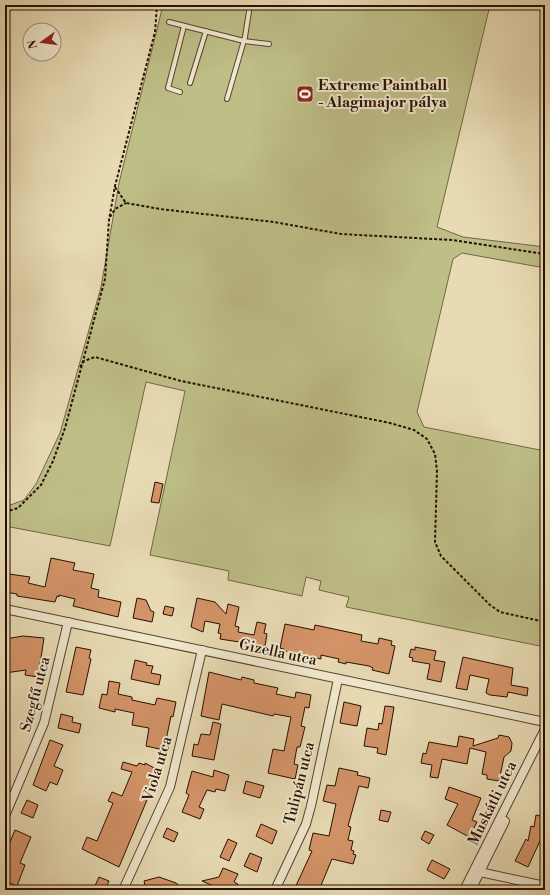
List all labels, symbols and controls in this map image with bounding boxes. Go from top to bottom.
north arrow [22,22,62,62]
text: N [25,38,41,50]
place label: Extreme Paintball - Alagimajor pálya [318,76,448,112]
sports icon: Extreme Paintball - Alagimajor pálya [295,84,315,104]
street label: Gizella utca [237,635,319,670]
street label: Szegfű utca [16,654,55,734]
street label: Viola utca [138,734,177,805]
street label: Tulipán utca [280,739,319,826]
street label: Muskátli utca [464,758,521,848]

